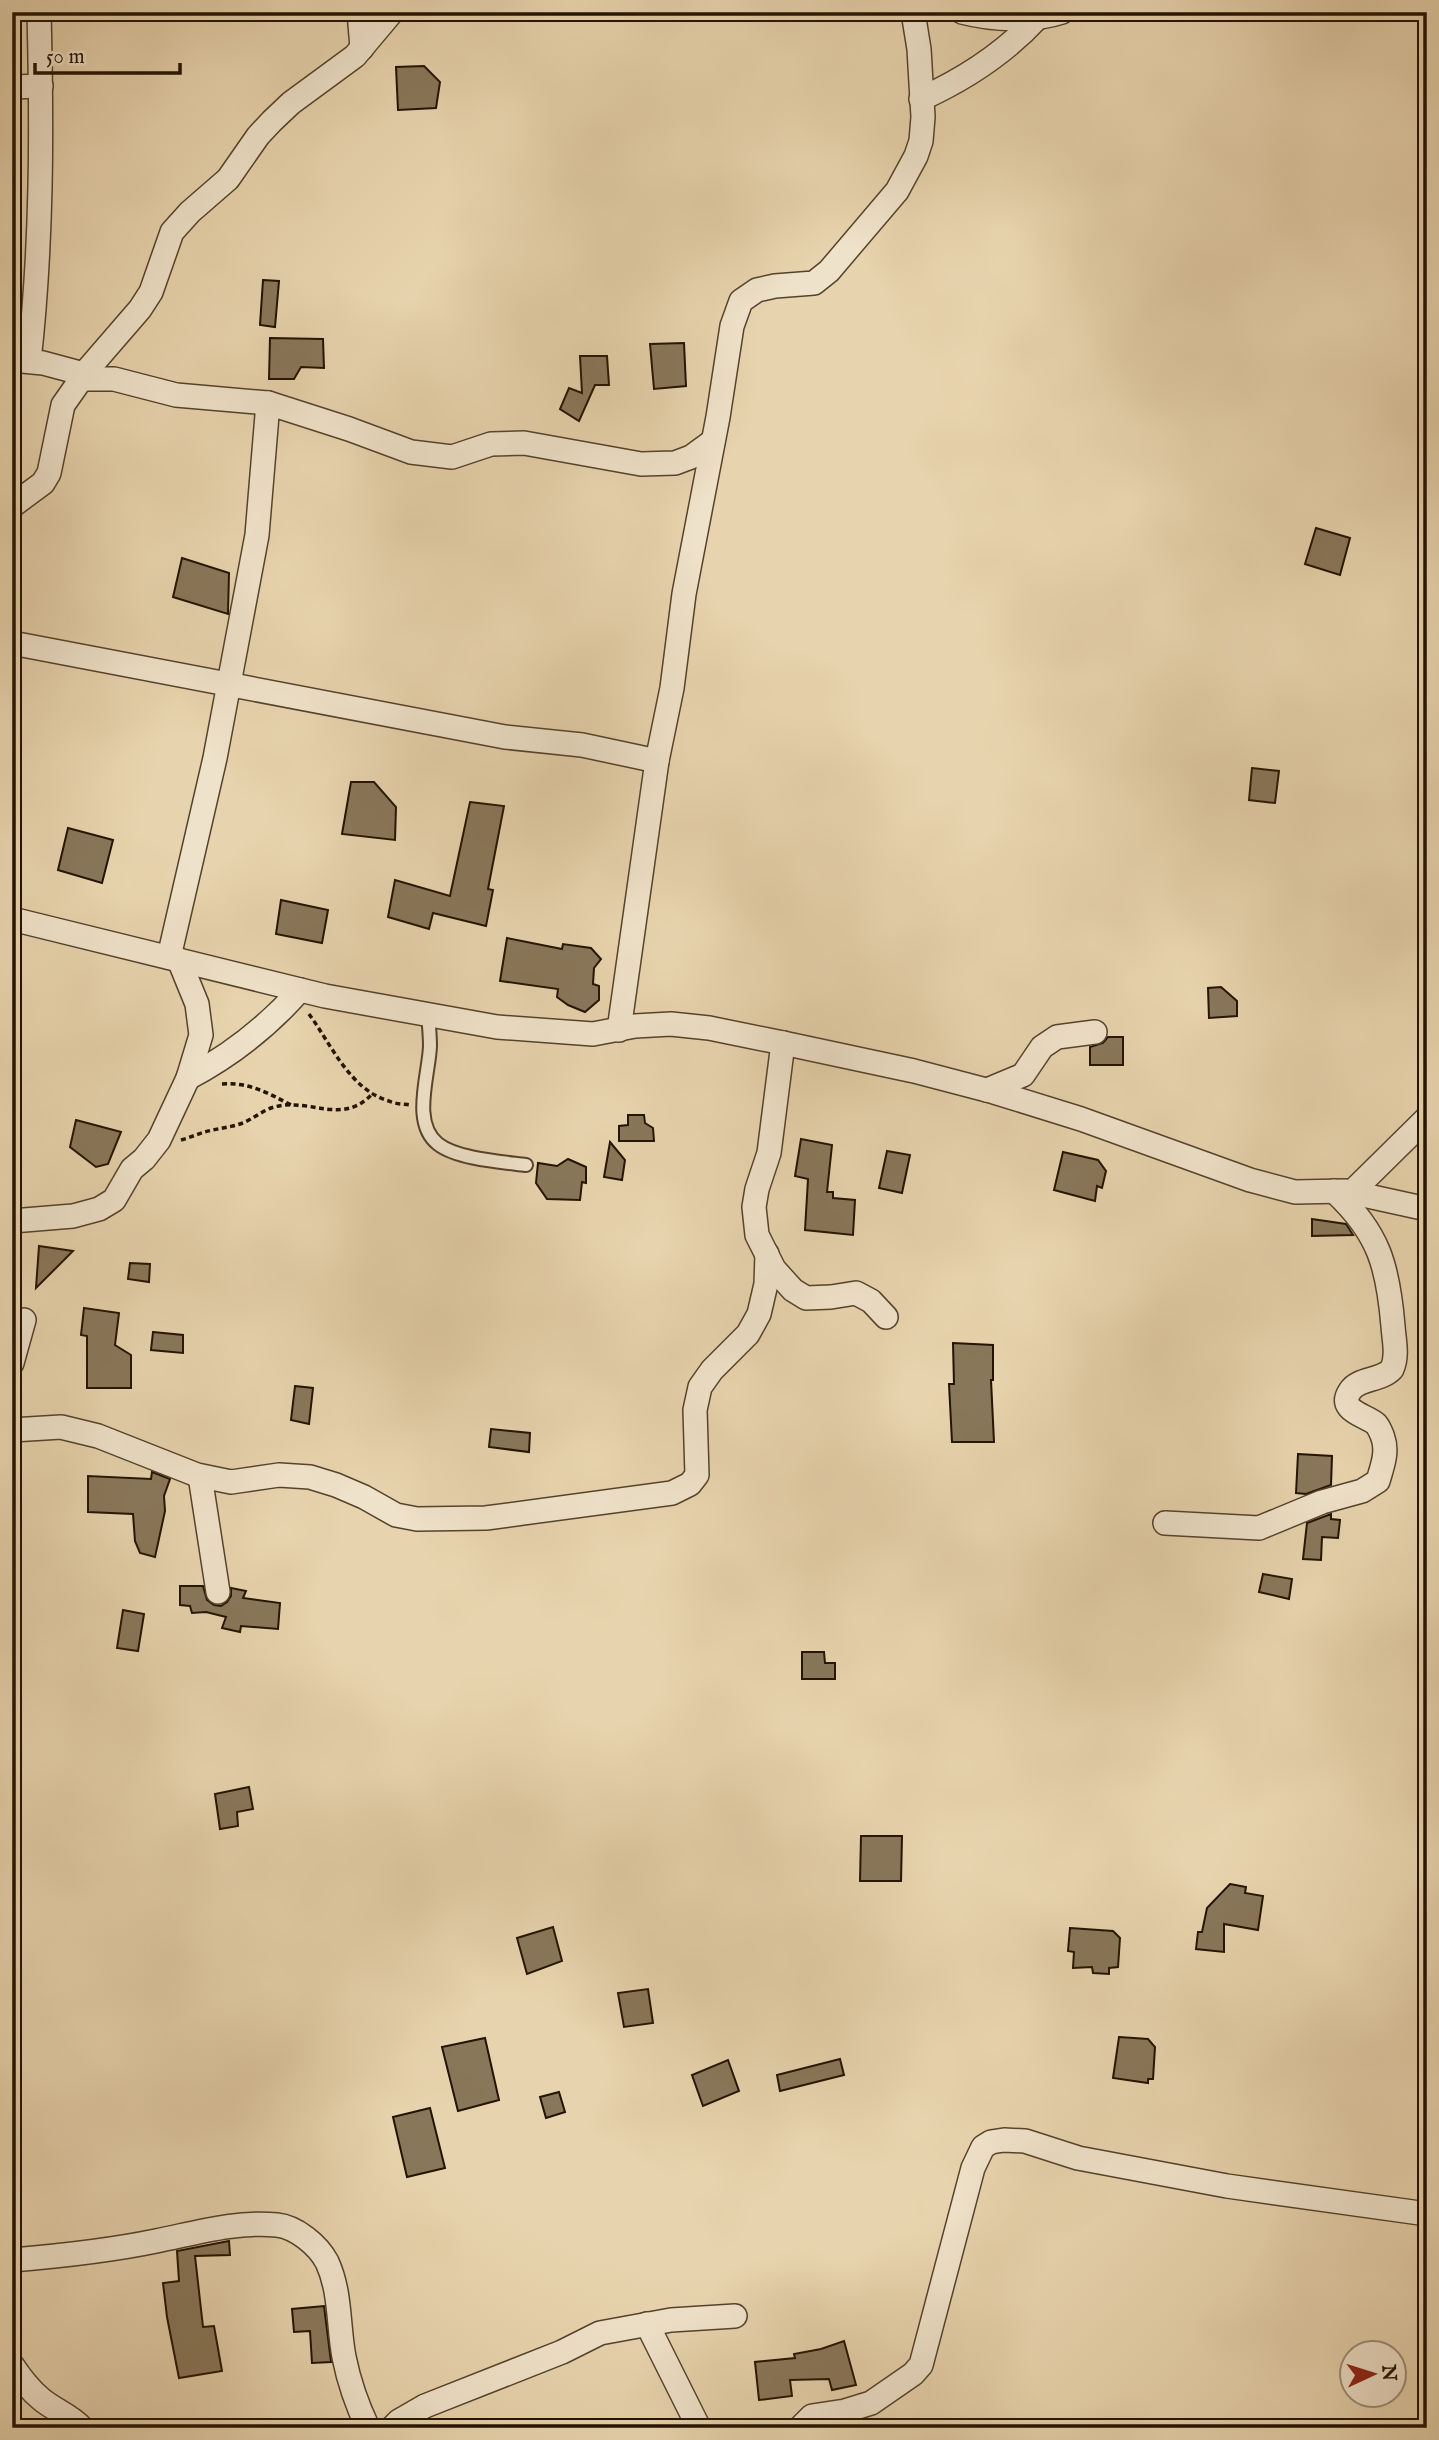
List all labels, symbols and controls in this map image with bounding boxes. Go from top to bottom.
scale bar [35,32,180,76]
text: 50 m [46,44,85,71]
north arrow [1338,2338,1408,2408]
text: N [1375,2363,1401,2383]

